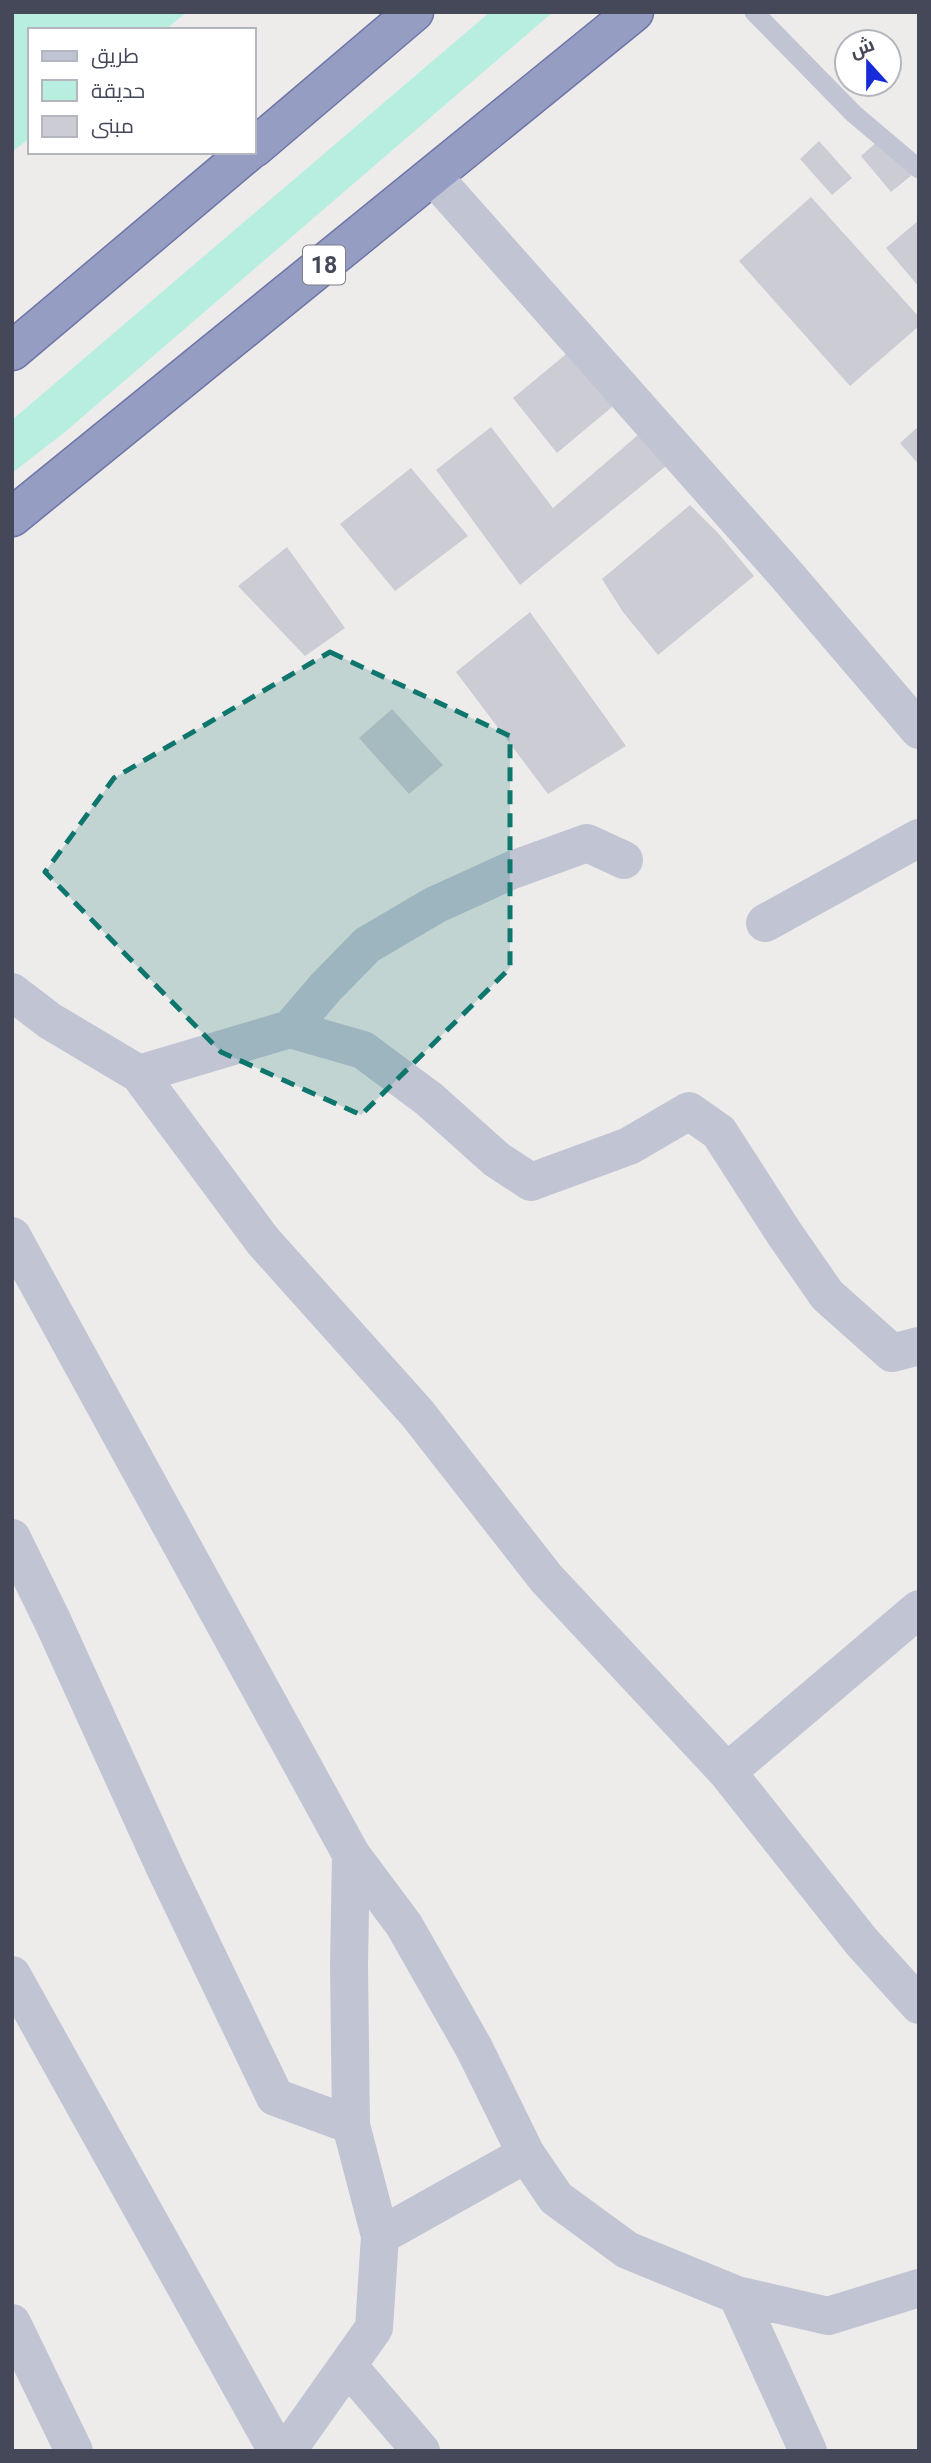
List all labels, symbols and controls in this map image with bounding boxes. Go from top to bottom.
legend [28,28,256,154]
north arrow [833,28,903,98]
text: ش [847,32,878,63]
text: طريق [91,44,139,69]
text: حديقة [91,79,145,103]
text: مبنى [91,114,134,139]
road number: 18 [303,246,345,284]

